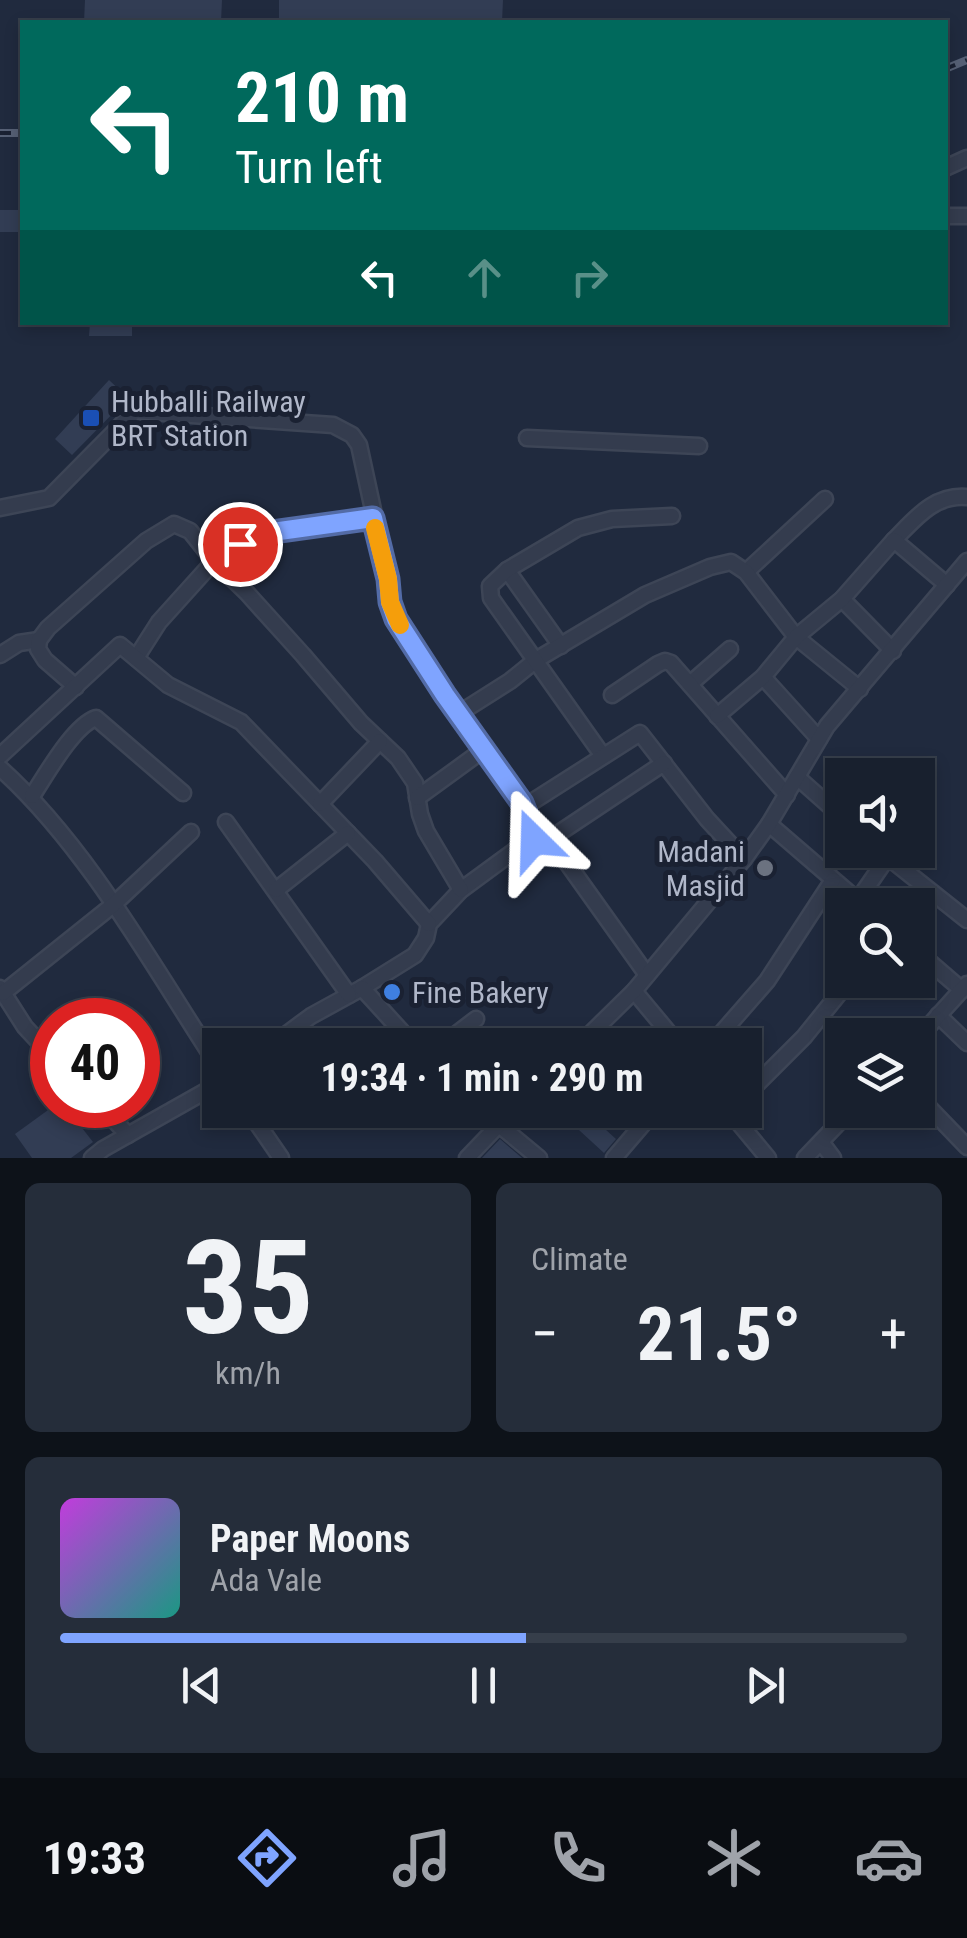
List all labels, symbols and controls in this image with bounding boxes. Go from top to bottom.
text: 210 m [235,57,409,139]
icon: left [70,60,200,190]
text: Turn left [235,141,383,194]
icon: left [352,250,407,305]
icon: ahead [457,250,512,305]
icon: right [562,250,617,305]
place label: Hubballi Railway BRT Station [111,384,306,453]
marker: Hubballi Railway BRT Station [80,407,102,429]
pin [198,502,283,587]
icon: arrive [213,517,268,572]
map controls [825,758,935,1128]
button: sound [825,758,935,868]
position arrow [482,788,586,892]
place label: Madani Masjid [657,834,745,903]
marker: Madani Masjid [754,857,776,879]
button: search [825,888,935,998]
place label: Fine Bakery [412,975,549,1010]
marker: Fine Bakery [381,981,403,1003]
speed limit sign: 40 [30,998,160,1128]
button: layers [825,1018,935,1128]
text: 19:34 · 1 min · 290 m [321,1056,643,1100]
text: 35 [182,1212,314,1365]
text: Climate [531,1240,628,1278]
text: 21.5° [637,1290,801,1378]
text: − [531,1302,559,1366]
text: + [880,1302,907,1366]
text: km/h [215,1354,281,1392]
text: Paper Moons [210,1517,410,1561]
text: Ada Vale [210,1561,322,1599]
icon: previous [174,1658,229,1713]
icon: pause [456,1658,511,1713]
icon: next [738,1658,793,1713]
icon: directions [232,1823,302,1893]
icon: music [387,1823,457,1893]
icon: phone [543,1823,613,1893]
icon: climate [699,1823,769,1893]
icon: car [854,1823,924,1893]
text: 19:33 [43,1832,146,1885]

